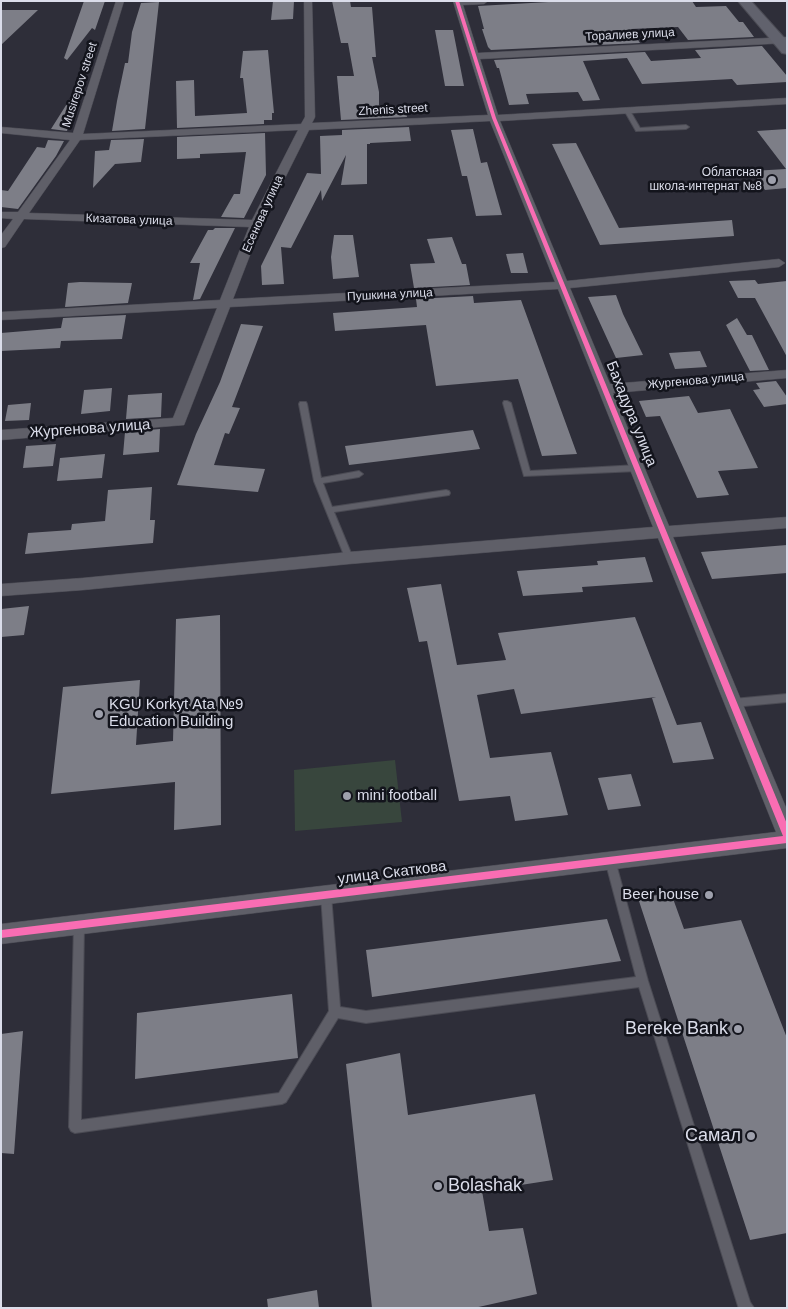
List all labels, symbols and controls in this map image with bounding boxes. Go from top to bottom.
street label: Торалиев улица [585,25,675,45]
street label: Musirepov street [59,41,101,129]
street label: Zhenis street [358,101,428,119]
place label: Облатсная школа-интернат №8 [649,166,762,194]
street label: Есенова улица [240,173,286,255]
marker: Облатсная школа-интернат №8 [766,174,778,186]
street label: Кизатова улица [85,211,173,229]
street label: Пушкина улица [347,286,433,304]
street label: Бахадура улица [602,359,660,469]
street label: Жургенова улица [647,370,745,392]
street label: Жургенова улица [29,416,151,442]
place label: KGU Korkyt Ata №9 Education Building [109,696,243,731]
marker: KGU Korkyt Ata №9 Education Building [93,708,105,720]
place label: mini football [357,787,437,805]
marker: mini football [341,790,353,802]
street label: улица Скаткова [337,857,447,889]
place label: Beer house [622,886,699,904]
marker: Beer house [703,889,715,901]
place label: Bereke Bank [625,1018,728,1040]
marker: Bereke Bank [732,1023,744,1035]
place label: Самал [685,1125,741,1147]
marker: Самал [745,1130,757,1142]
place label: Bolashak [448,1175,522,1197]
marker: Bolashak [432,1180,444,1192]

